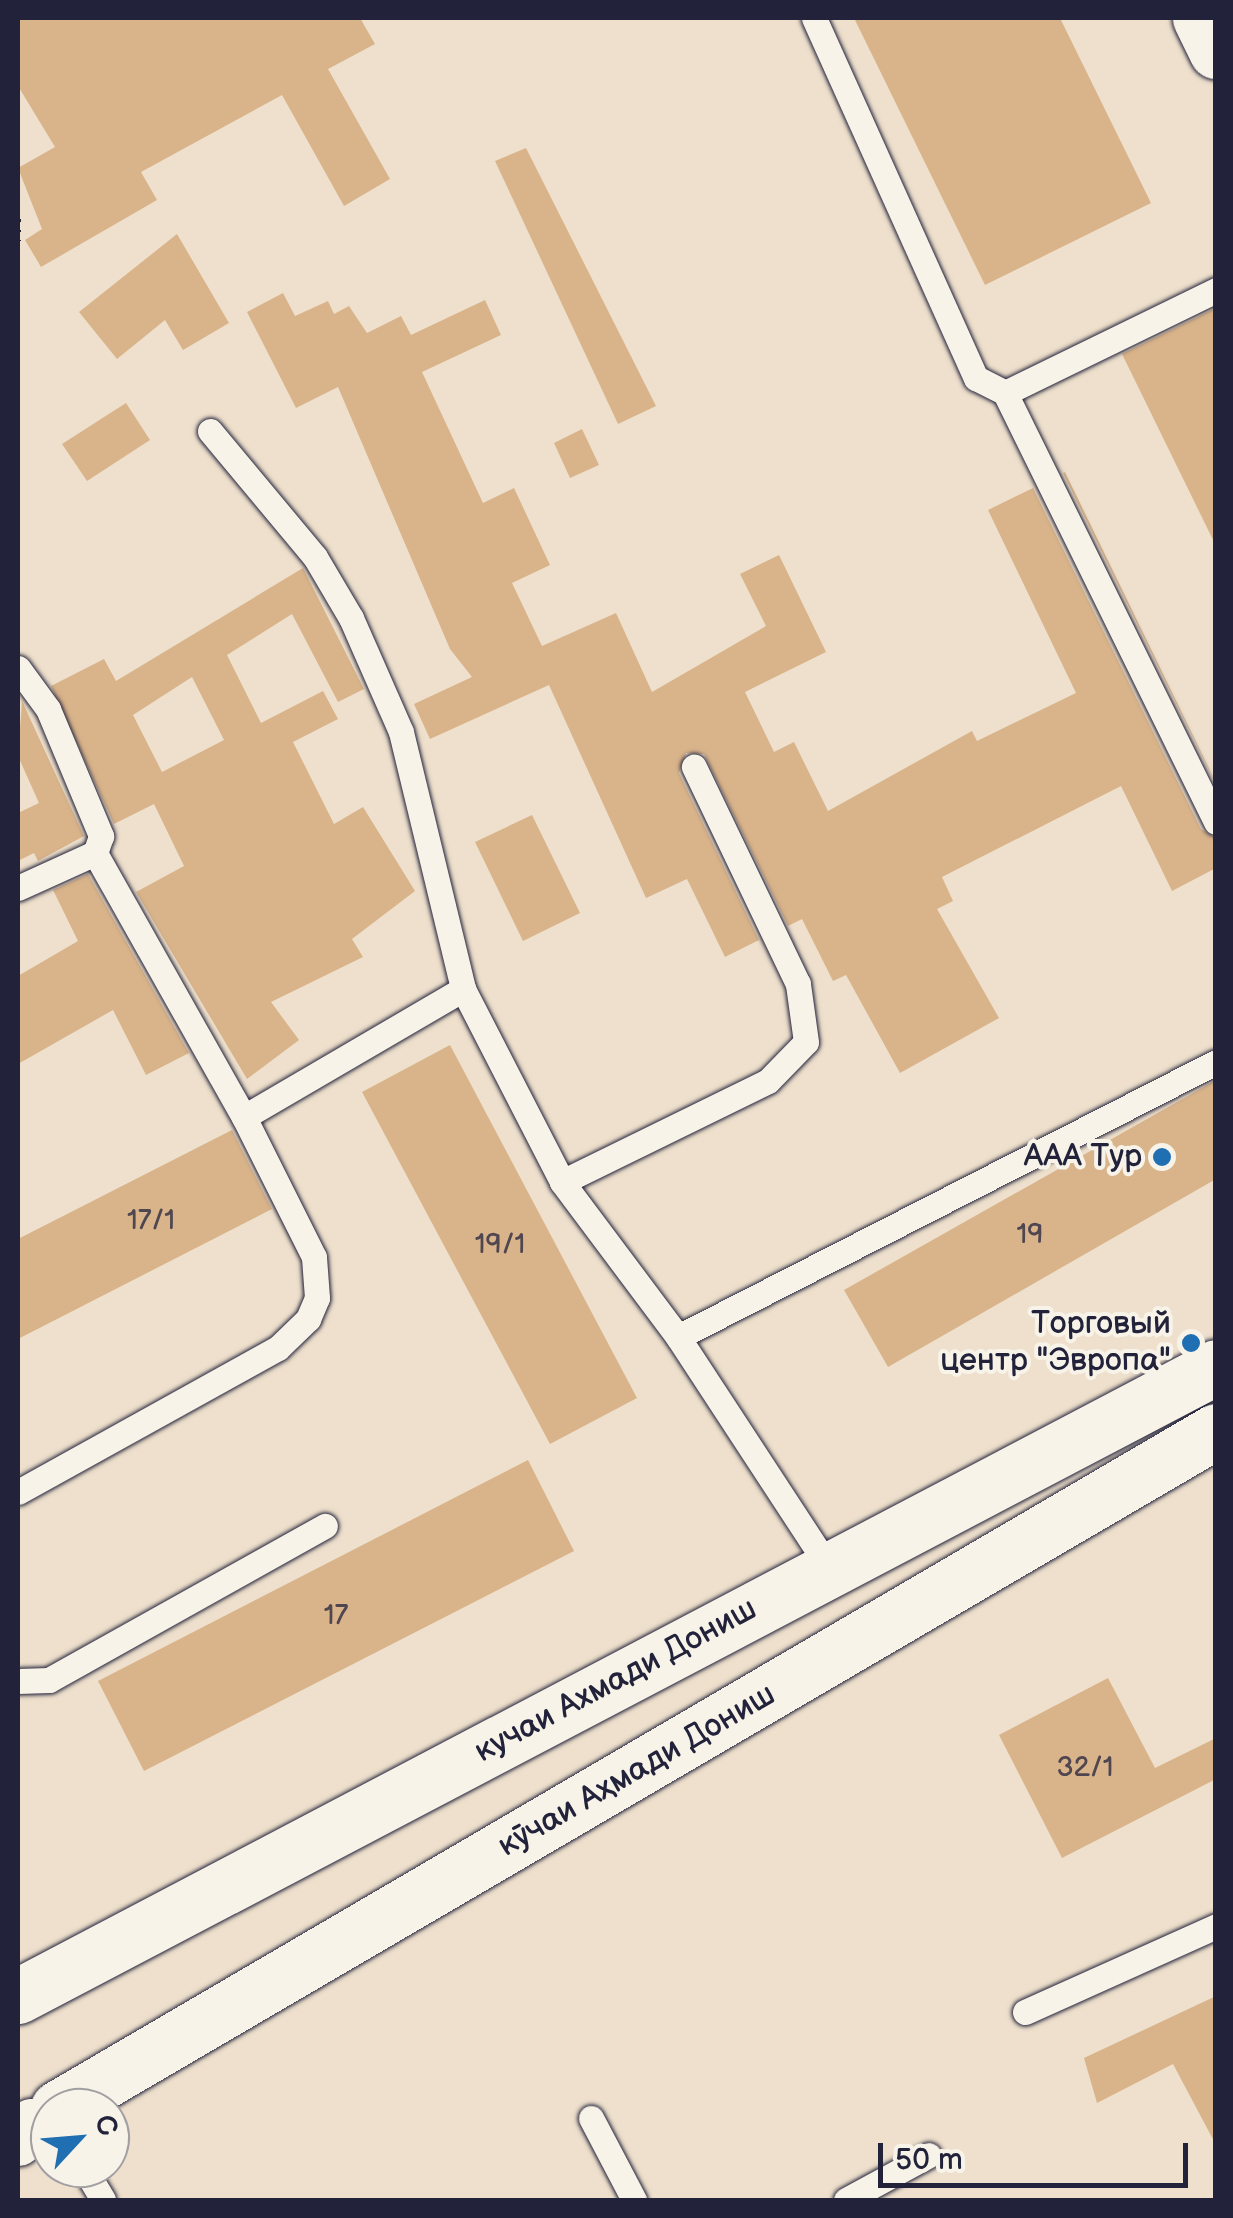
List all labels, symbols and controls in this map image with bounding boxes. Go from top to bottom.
place label: ААА Тур [1024,1138,1142,1176]
marker: ААА Тур [1151,1146,1173,1168]
house number: 17/1 [127,1204,175,1238]
house number: 19 [1016,1218,1044,1252]
house number: 19/1 [475,1228,525,1262]
place label: Торговый центр "Эвропа" [940,1306,1171,1381]
marker: Торговый центр "Эвропа" [1180,1332,1202,1354]
street label: кучаи Ахмади Дониш [469,1590,763,1772]
house number: 17 [324,1599,348,1633]
street label: кӯчаи Аҳмади Дониш [492,1676,782,1866]
house number: 32/1 [1056,1751,1114,1785]
north arrow [30,2088,130,2188]
text: С [87,2110,125,2141]
scale bar [883,2123,1193,2185]
text: 50 m [895,2142,963,2178]

